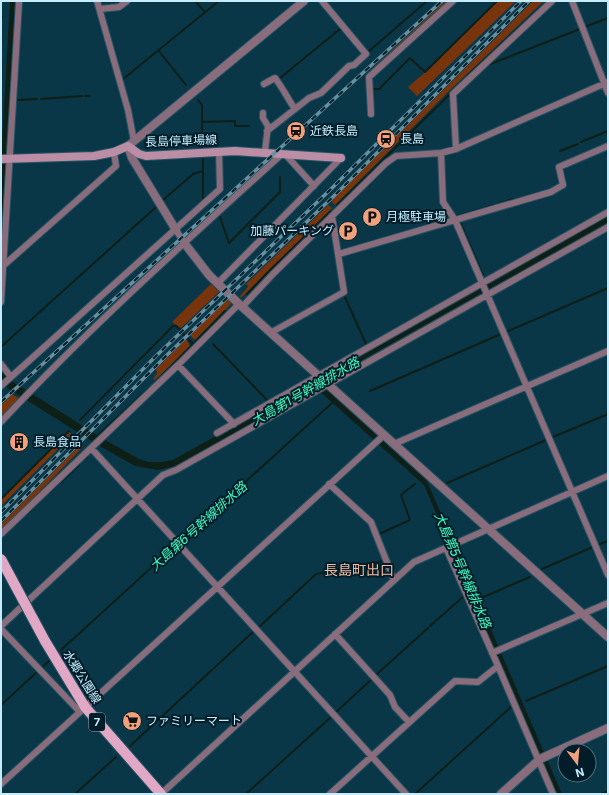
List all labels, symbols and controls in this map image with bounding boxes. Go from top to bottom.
station icon: 近鉄長島 [285,120,307,142]
place label: 近鉄長島 [310,123,358,138]
station icon: 長島 [375,128,397,150]
place label: 長島 [400,131,424,146]
street label: 長島停車場線 [145,132,217,149]
parking icon: 月極駐車場 [361,206,383,228]
place label: 月極駐車場 [386,209,446,224]
parking icon: 加藤パーキング [337,220,359,242]
place label: 加藤パーキング [250,223,334,238]
water label: 大島第1号幹線排水路 [248,353,363,429]
building icon: 長島食品 [8,431,30,453]
place label: 長島食品 [33,434,81,449]
water label: 大島第6号幹線排水路 [146,478,251,574]
water label: 大島第5号幹線排水路 [431,509,495,632]
district label: 長島町出口 [324,561,394,578]
street label: 水郷公園線 [60,647,105,706]
supermarket icon: ファミリーマート [121,710,143,732]
road number: 7 [89,713,105,731]
place label: ファミリーマート [146,713,242,728]
north arrow [557,743,597,783]
text: N [574,765,586,780]

